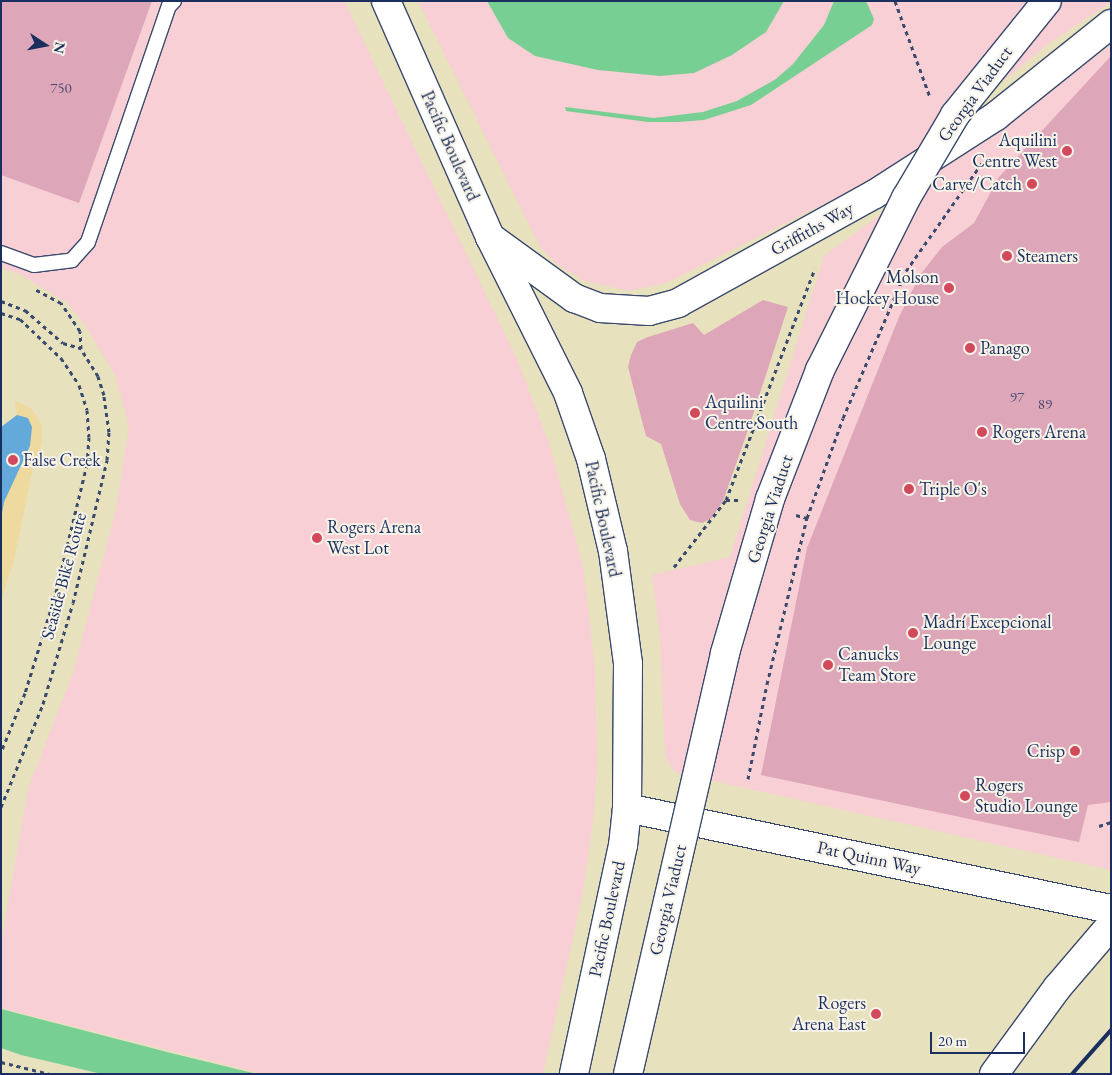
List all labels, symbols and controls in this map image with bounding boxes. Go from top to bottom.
north arrow [20,20,70,70]
text: N [50,41,70,55]
street label: Georgia Viaduct [933,42,1017,146]
house number: 750 [50,79,72,97]
street label: Pacific Boulevard [416,88,484,204]
place label: Aquilini Centre West [972,130,1057,172]
marker: Aquilini Centre West [1061,145,1073,157]
place label: Carve/Catch [932,173,1022,195]
marker: Carve/Catch [1026,178,1038,190]
street label: Griffiths Way [767,197,857,261]
place label: Steamers [1017,245,1078,267]
marker: Steamers [1001,250,1013,262]
place label: Molson Hockey House [835,267,939,310]
marker: Molson Hockey House [943,282,955,294]
place label: Panago [980,337,1030,359]
marker: Panago [964,342,976,354]
house number: 97 [1010,388,1024,406]
place label: Aquilini Centre South [705,392,798,434]
house number: 89 [1038,395,1052,413]
marker: Aquilini Centre South [689,407,701,419]
place label: Rogers Arena [992,421,1086,443]
marker: Rogers Arena [976,426,988,438]
place label: False Creek [23,449,101,471]
street label: Georgia Viaduct [742,452,798,566]
marker: False Creek [7,454,19,466]
street label: Pacific Boulevard [580,459,626,579]
place label: Triple O's [919,478,987,500]
marker: Triple O's [903,483,915,495]
street label: Seaside Bike Route [37,510,91,642]
place label: Rogers Arena West Lot [327,517,421,560]
marker: Rogers Arena West Lot [311,532,323,544]
place label: Madrí Excepcional Lounge [923,612,1052,654]
marker: Madrí Excepcional Lounge [907,627,919,639]
place label: Canucks Team Store [838,644,916,686]
marker: Canucks Team Store [822,659,834,671]
place label: Crisp [1027,740,1065,762]
marker: Crisp [1069,745,1081,757]
place label: Rogers Studio Lounge [975,775,1078,818]
marker: Rogers Studio Lounge [959,790,971,802]
street label: Pat Quinn Way [815,836,923,880]
street label: Georgia Viaduct [645,843,691,957]
street label: Pacific Boulevard [584,859,630,979]
place label: Rogers Arena East [792,993,866,1036]
marker: Rogers Arena East [870,1008,882,1020]
scale bar [932,1022,1027,1054]
text: 20 m [938,1031,967,1050]

